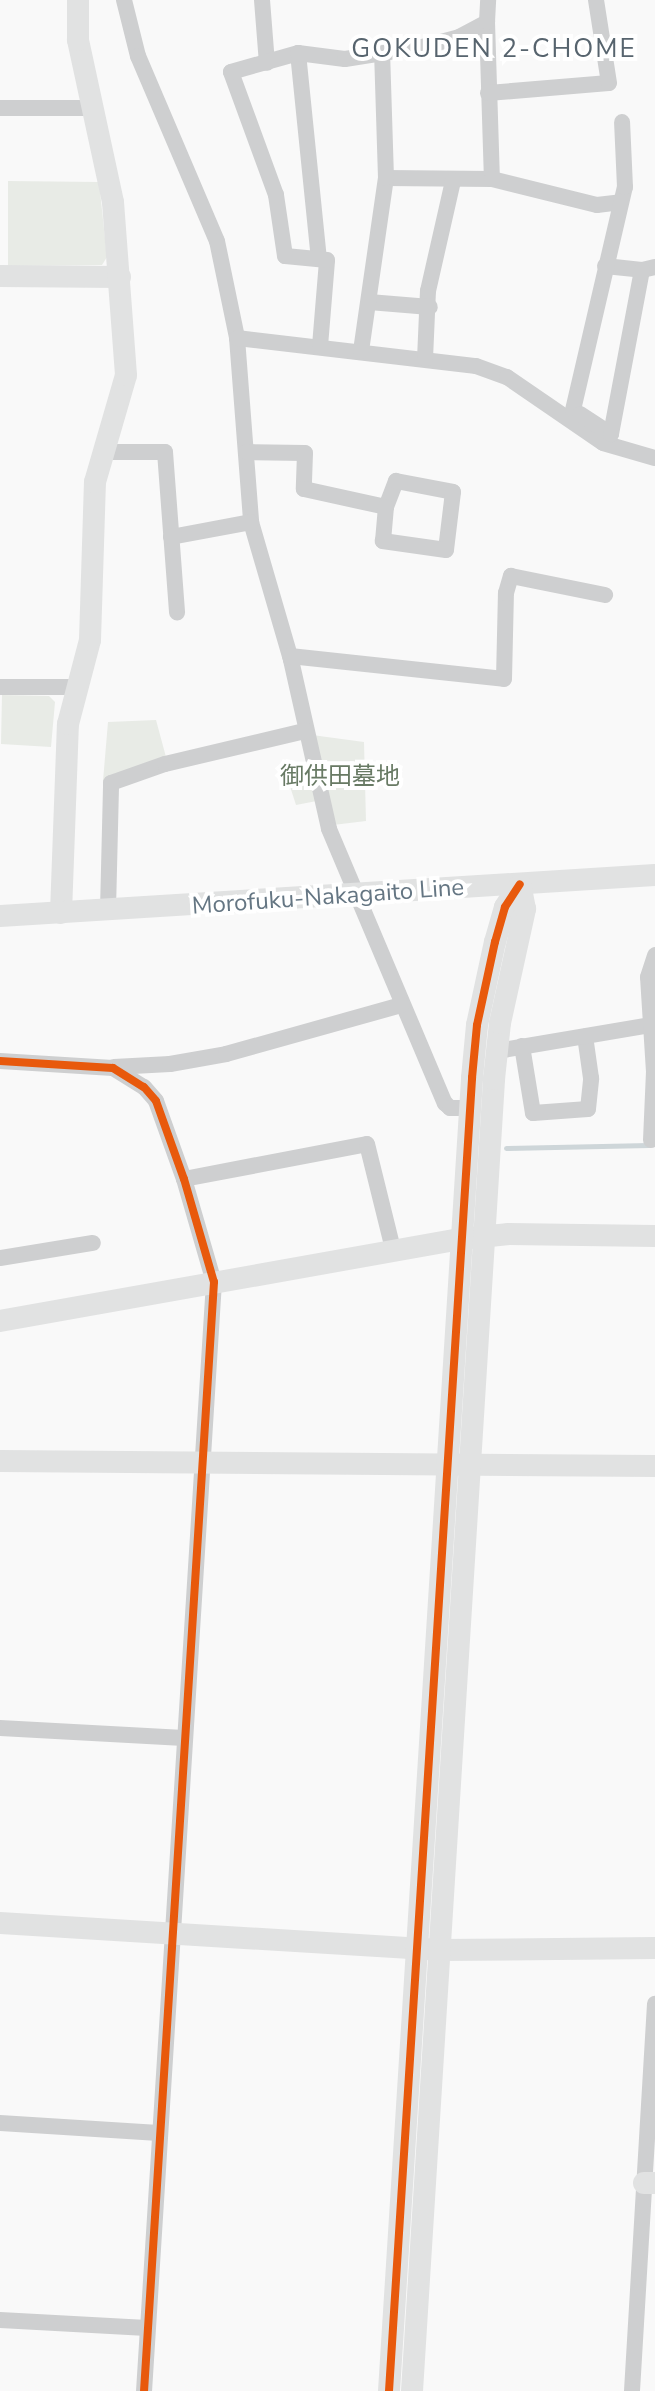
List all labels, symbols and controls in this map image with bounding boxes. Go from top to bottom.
district label: GOKUDEN 2-CHOME [351,33,637,65]
park label: 御供田墓地 [280,763,400,791]
street label: Morofuku-Nakagaito Line [191,873,465,921]

